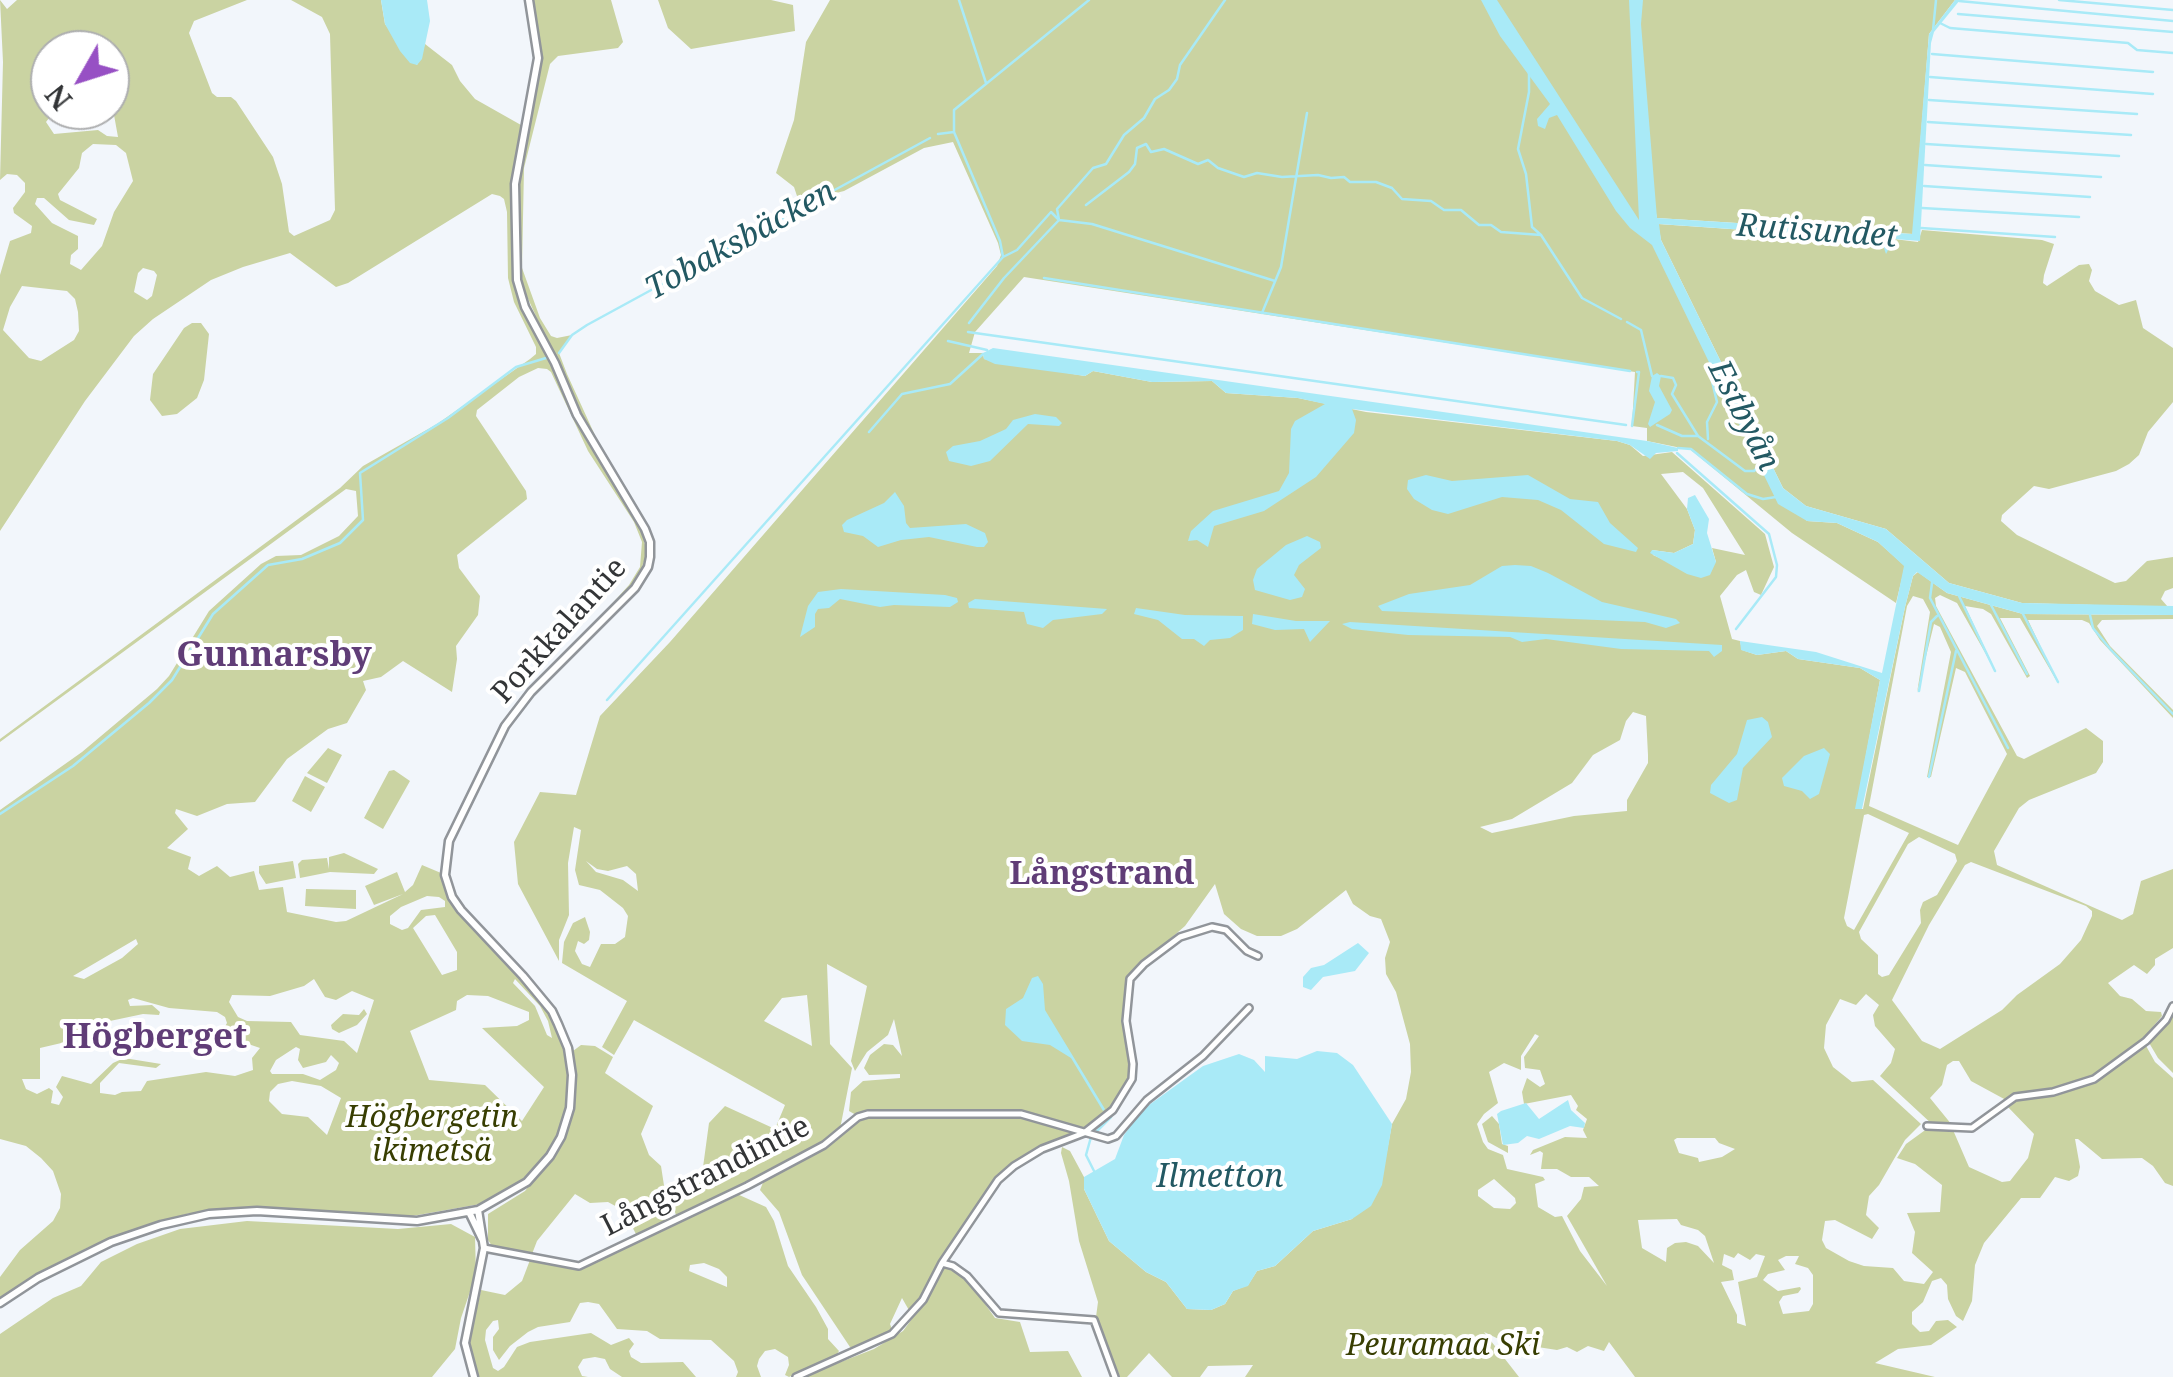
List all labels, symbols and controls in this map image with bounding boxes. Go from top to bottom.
north arrow [30,30,130,130]
text: N [37,77,80,118]
water label: Tobaksbäcken [639,173,843,309]
water label: Rutisundet [1735,207,1899,257]
water label: Estbyån [1699,354,1787,478]
street label: Porkkalantie [485,551,635,711]
district label: Gunnarsby [176,635,372,677]
district label: Långstrand [1009,856,1195,894]
district label: Högberget [63,1017,247,1059]
park label: Högbergetin ikimetsä [346,1100,518,1170]
street label: Långstrandintie [596,1109,816,1245]
water label: Ilmetton [1156,1159,1284,1197]
park label: Peuramaa Ski [1346,1328,1540,1364]

